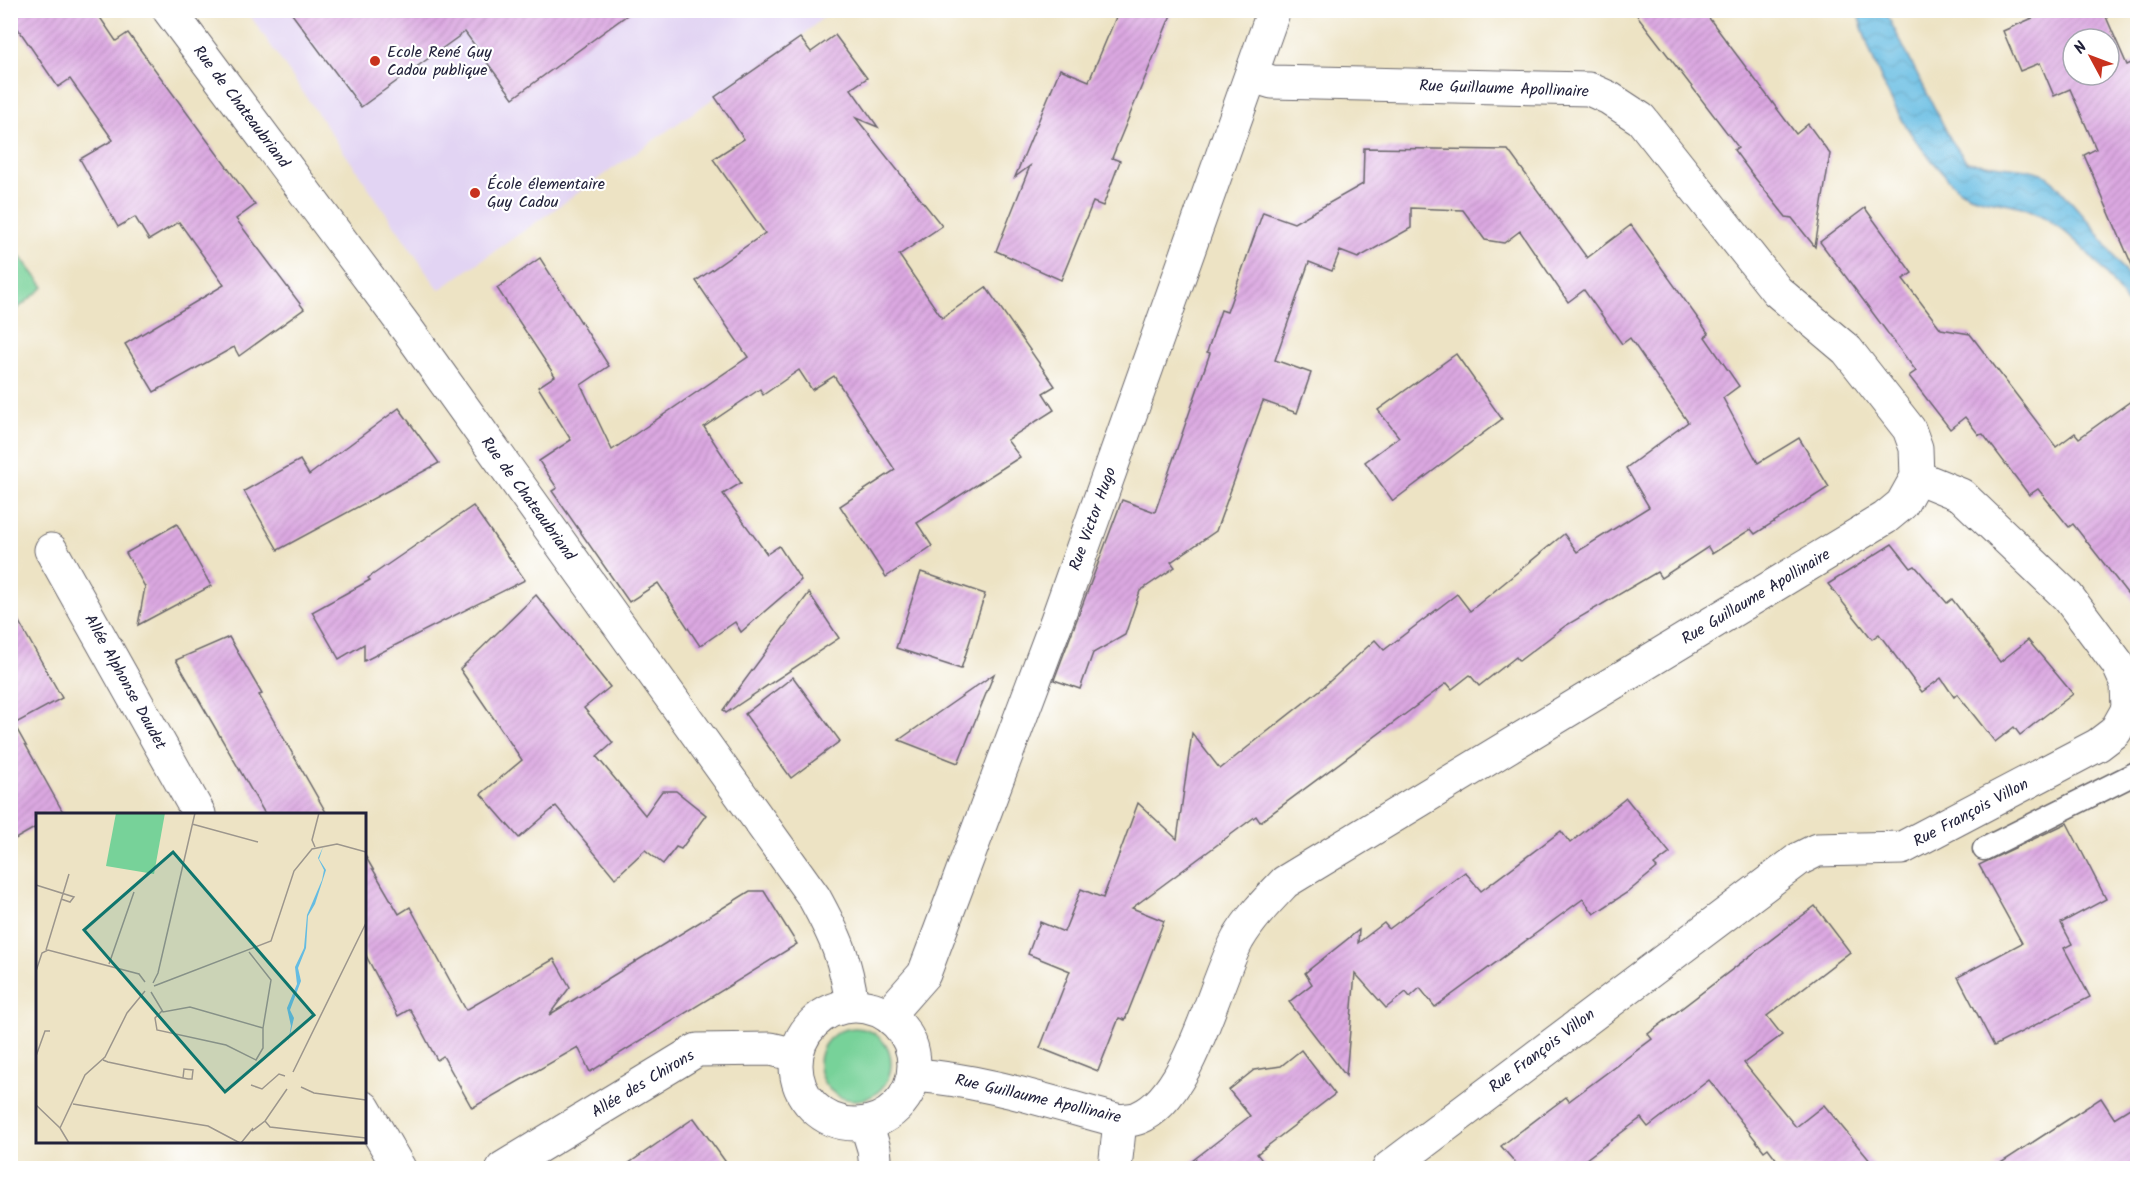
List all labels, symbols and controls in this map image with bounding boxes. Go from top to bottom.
north arrow [2061,27,2121,87]
text: N [2068,36,2094,60]
street label: Rue de Chateaubriand [186,40,296,174]
place label: Ecole René Guy Cadou publique [387,40,492,83]
marker: Ecole René Guy Cadou publique [368,54,382,68]
street label: Rue Guillaume Apollinaire [1419,74,1589,104]
place label: École élementaire Guy Cadou [487,172,605,215]
marker: École élementaire Guy Cadou [468,186,482,200]
street label: Rue de Chateaubriand [474,432,582,567]
street label: Rue Victor Hugo [1063,464,1123,574]
street label: Rue Guillaume Apollinaire [1677,543,1835,651]
street label: Allée Alphonse Daudet [77,610,173,755]
street label: Rue François Villon [1909,772,2033,854]
inset map [36,813,366,1143]
street label: Rue François Villon [1483,1003,1601,1099]
street label: Allée des Chirons [587,1043,700,1125]
street label: Rue Guillaume Apollinaire [952,1068,1124,1130]

